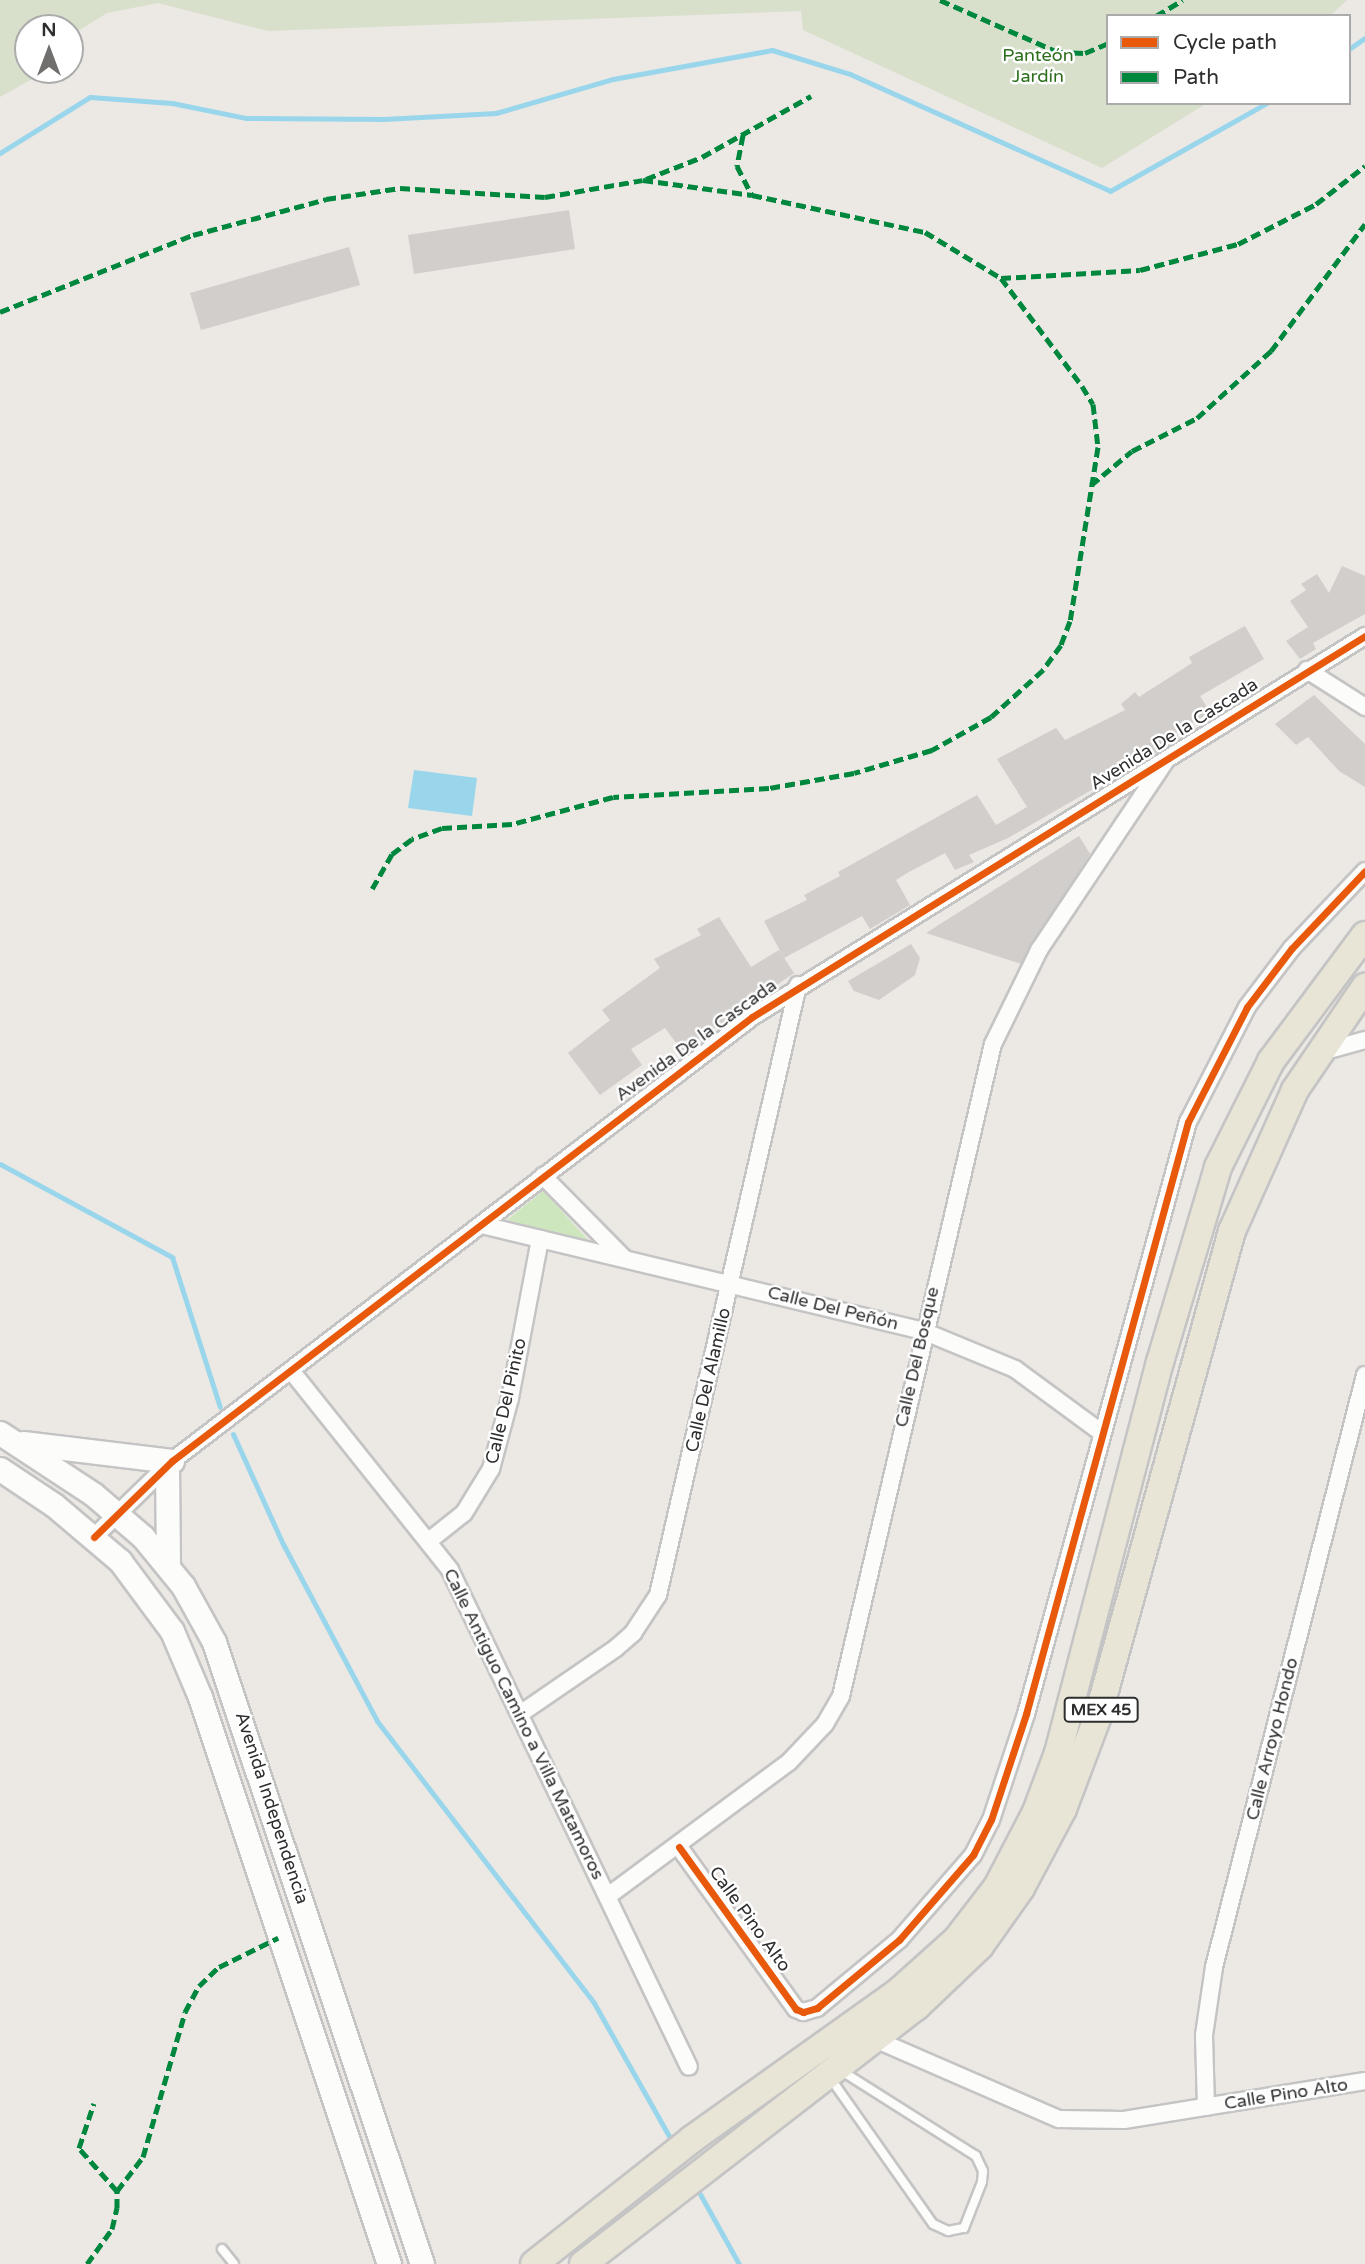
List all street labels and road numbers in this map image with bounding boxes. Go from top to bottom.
street label: Avenida De la Cascada [1086,674,1262,794]
street label: Avenida De la Cascada [611,974,781,1106]
street label: Calle Del Peñón [765,1281,901,1335]
street label: Calle Del Bosque [890,1285,944,1429]
street label: Calle Del Alamillo [681,1306,735,1454]
street label: Calle Del Pinito [481,1336,531,1466]
street label: Calle Antiguo Camino a Villa Matamoros [439,1565,609,1883]
street label: Calle Arroyo Hondo [1241,1655,1303,1823]
road number: MEX 45 [1062,1698,1140,1722]
street label: Avenida Independencia [231,1709,313,1907]
street label: Calle Pino Alto [705,1862,795,1976]
street label: Calle Pino Alto [1223,2074,1349,2114]

